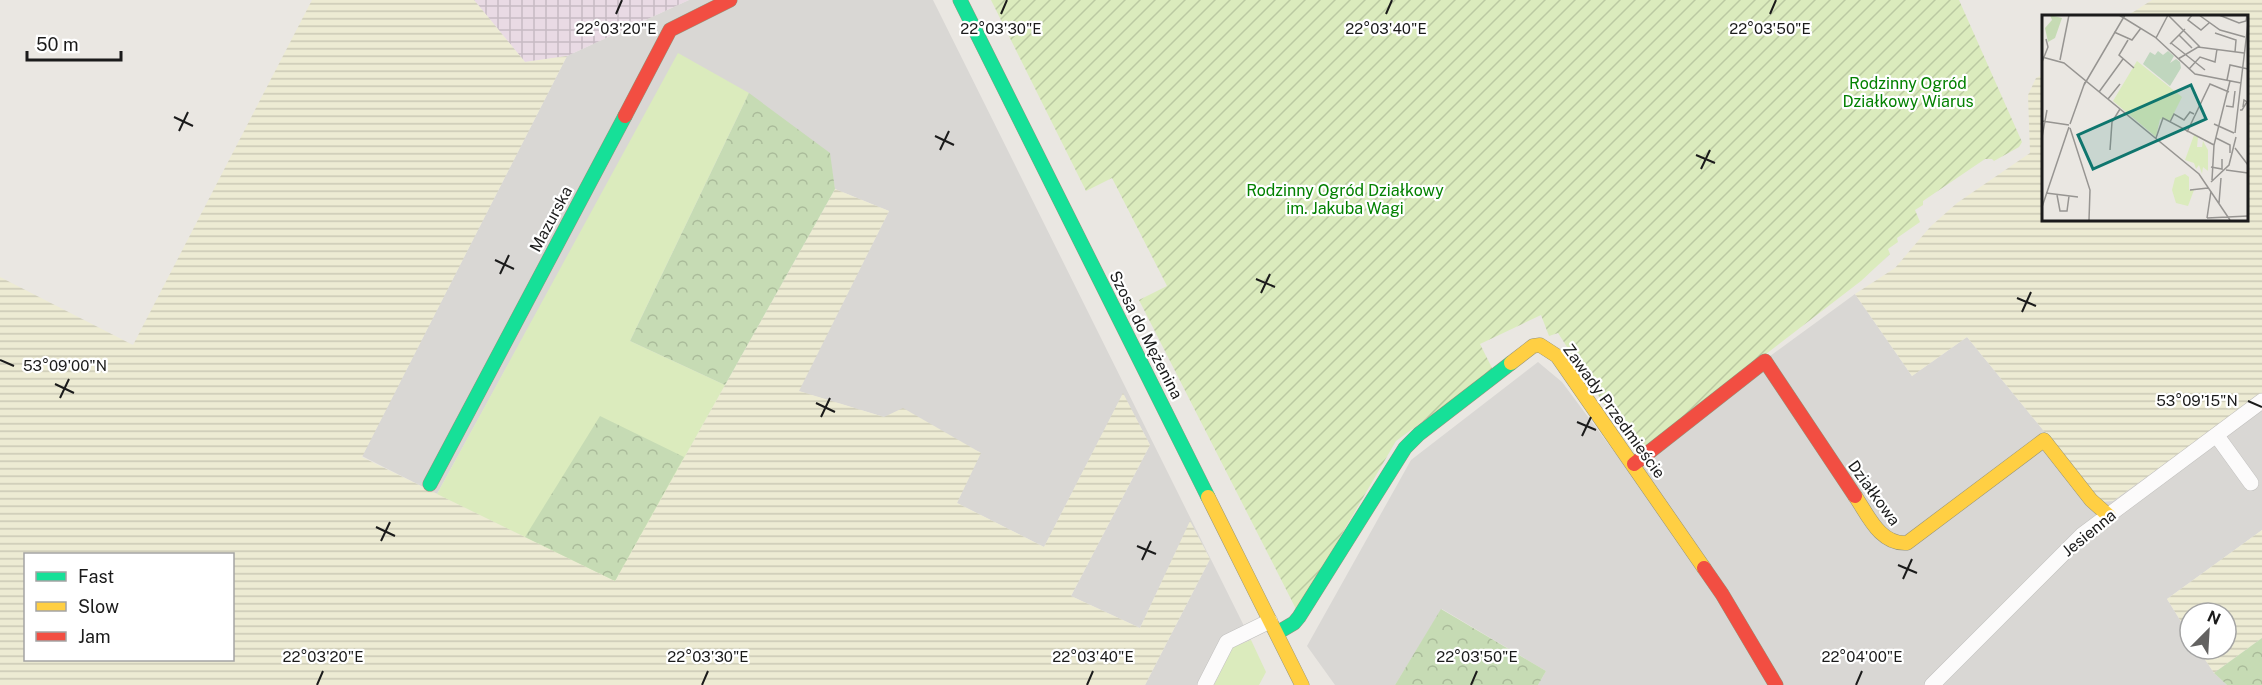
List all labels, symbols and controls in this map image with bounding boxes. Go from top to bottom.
inset map [2042,15,2247,220]
text: 22°03'20"E [576,20,656,37]
text: 22°03'30"E [960,20,1042,37]
text: 22°03'40"E [1345,20,1427,37]
text: 22°03'50"E [1729,20,1811,37]
scale bar [27,24,122,62]
text: 50 m [36,34,79,55]
park label: Rodzinny Ogród Działkowy Wiarus [1842,74,1974,111]
park label: Rodzinny Ogród Działkowy im. Jakuba Wagi [1246,181,1444,218]
street label: Mazurska [526,183,576,255]
street label: Szosa do Mężenina [1105,268,1187,402]
street label: Zawady Przedmieście [1559,340,1669,482]
text: 53°09'00"N [23,357,107,374]
text: 53°09'15"N [2156,392,2238,409]
street label: Działkowa [1844,457,1904,529]
street label: Jesienna [2058,506,2120,560]
legend [24,553,234,661]
text: Fast [78,566,114,587]
text: Slow [78,596,119,617]
north arrow [2178,601,2238,661]
text: N [2204,607,2223,629]
text: Jam [78,626,111,647]
text: 22°03'20"E [283,648,363,665]
text: 22°03'30"E [667,648,749,665]
text: 22°03'40"E [1052,648,1134,665]
text: 22°03'50"E [1436,648,1518,665]
text: 22°04'00"E [1821,648,1903,665]

